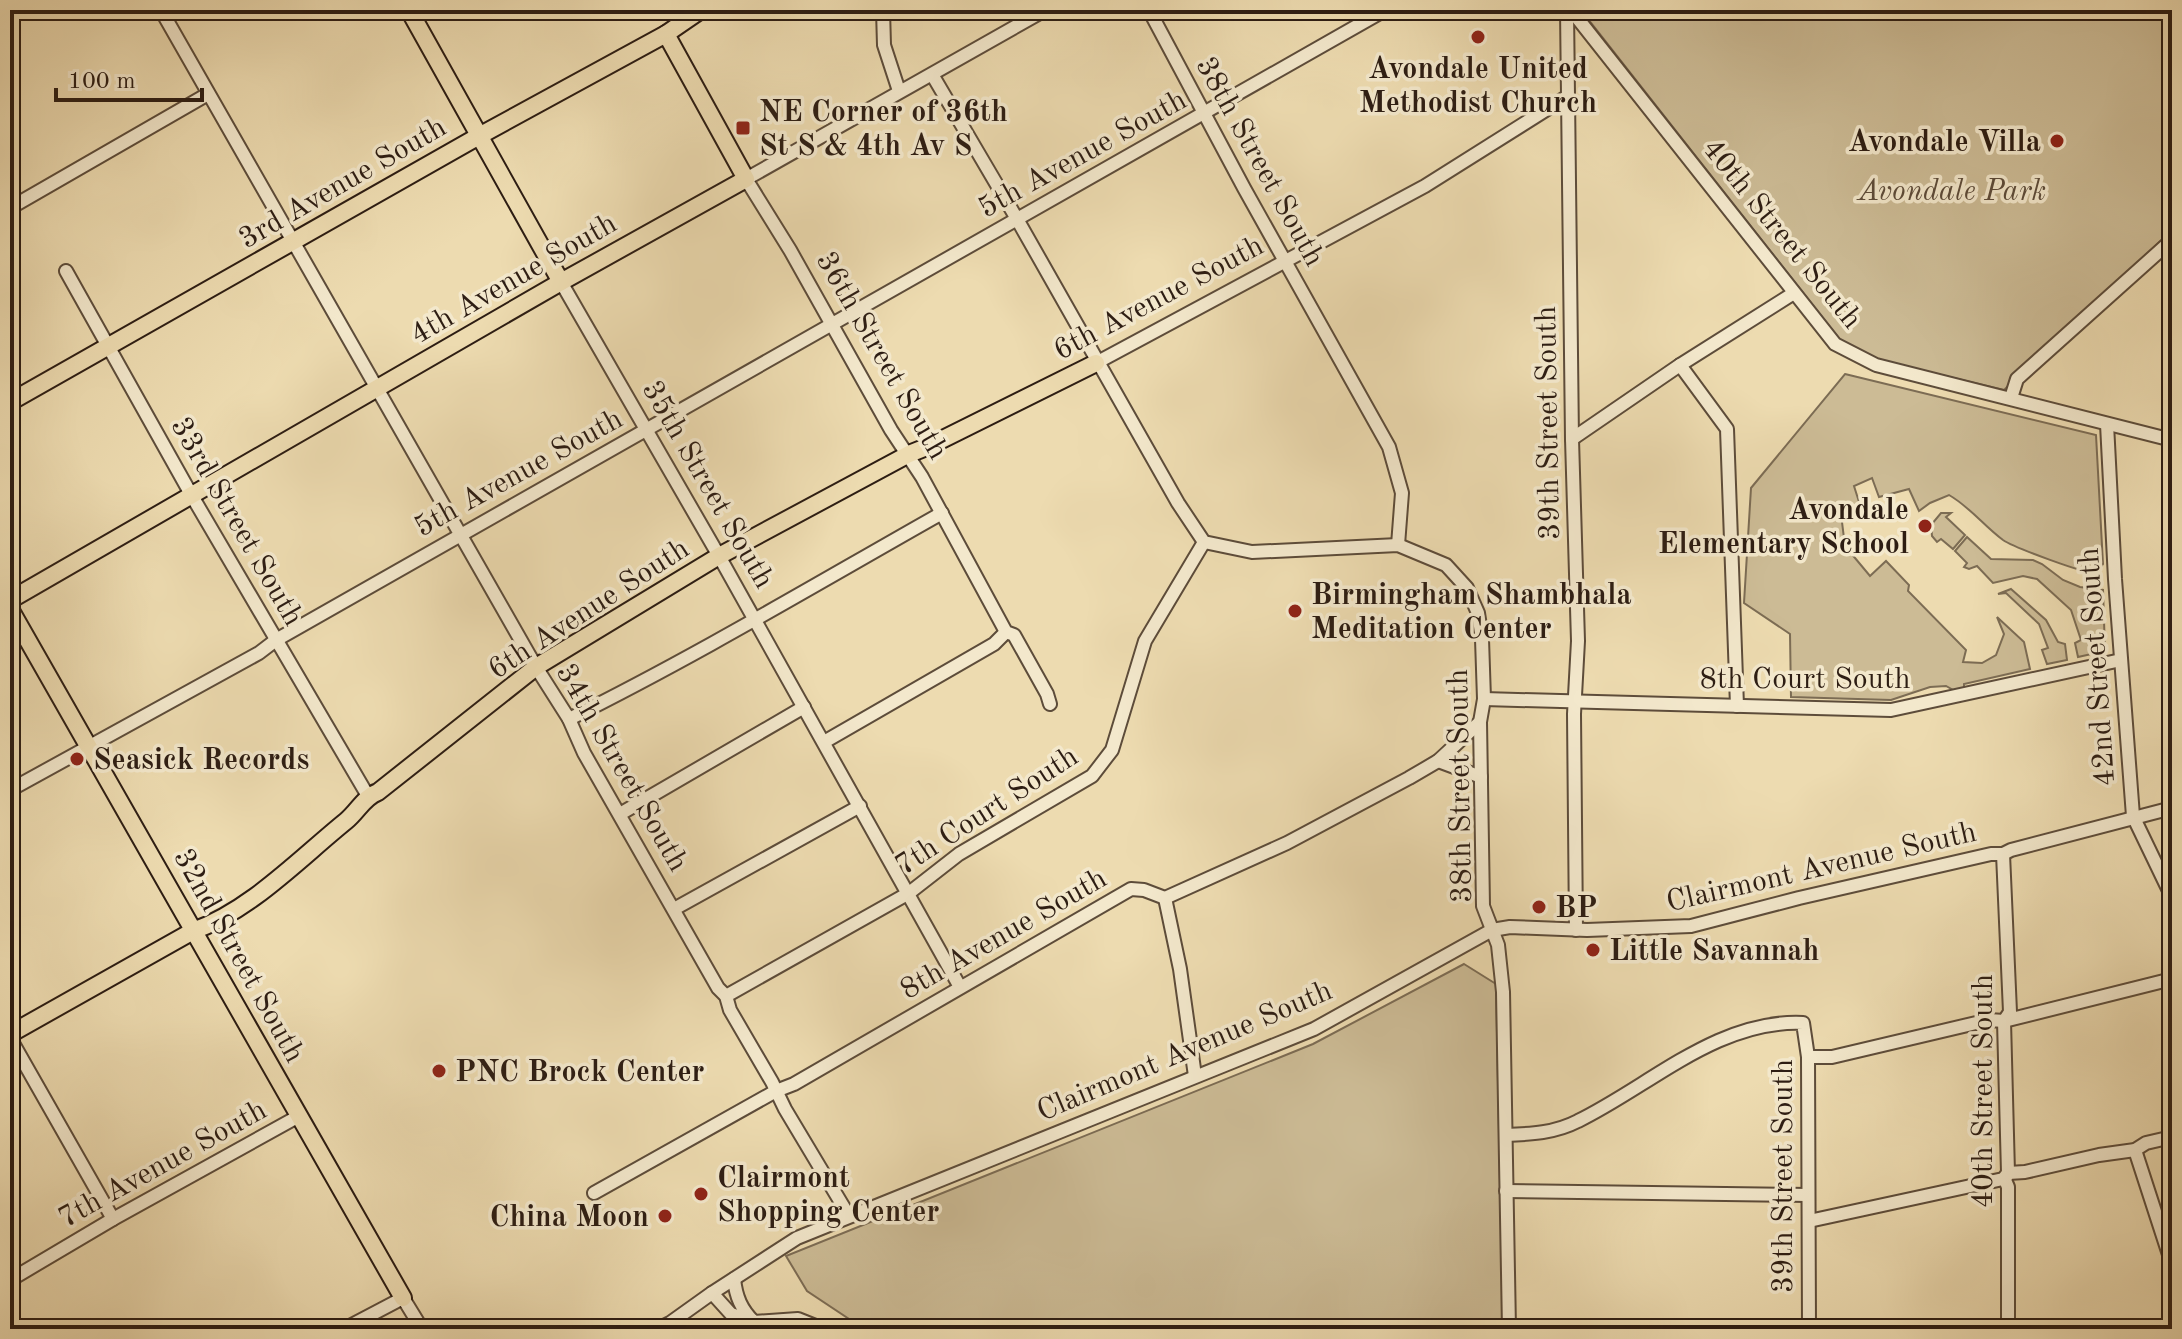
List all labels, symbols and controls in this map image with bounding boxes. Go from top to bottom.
marker: Avondale United Methodist Church [1469,28,1487,46]
scale bar [56,52,202,102]
street label: 38th Street South [1189,52,1329,272]
place label: Avondale United Methodist Church [1359,55,1597,119]
text: 100 m [68,70,136,94]
street label: 5th Avenue South [974,85,1192,224]
place label: NE Corner of 36th St S & 4th Av S [759,98,1008,162]
street label: 3rd Avenue South [234,112,452,255]
marker: NE Corner of 36th St S & 4th Av S [734,119,752,137]
place label: Avondale Villa [1848,128,2041,158]
marker: Avondale Villa [2048,132,2066,150]
street label: 40th Street South [1696,134,1867,335]
park label: Avondale Park [1856,177,2046,207]
street label: 4th Avenue South [406,209,622,351]
street label: 6th Avenue South [1049,231,1269,367]
street label: 36th Street South [810,247,953,465]
street label: 39th Street South [1532,306,1566,540]
street label: 35th Street South [636,376,779,594]
street label: 5th Avenue South [410,404,628,543]
street label: 33rd Street South [164,413,308,631]
place label: Avondale Elementary School [1658,496,1909,560]
marker: Avondale Elementary School [1916,517,1934,535]
street label: 6th Avenue South [483,534,695,686]
street label: 42nd Street South [2075,546,2121,787]
place label: Birmingham Shambhala Meditation Center [1311,581,1632,645]
marker: Birmingham Shambhala Meditation Center [1286,602,1304,620]
street label: 34th Street South [550,659,693,877]
street label: 8th Court South [1699,665,1911,695]
street label: 38th Street South [1444,669,1478,903]
street label: 7th Court South [890,742,1084,882]
place label: Seasick Records [93,746,309,776]
marker: Seasick Records [68,750,86,768]
street label: Clairmont Avenue South [1664,818,1979,918]
street label: 32nd Street South [167,844,309,1068]
street label: 8th Avenue South [896,864,1112,1006]
place label: BP [1555,894,1597,924]
marker: BP [1530,898,1548,916]
place label: Little Savannah [1609,937,1819,967]
marker: Little Savannah [1584,941,1602,959]
street label: 40th Street South [1969,974,1999,1208]
street label: Clairmont Avenue South [1033,976,1337,1128]
place label: PNC Brock Center [455,1058,705,1088]
street label: 39th Street South [1769,1059,1799,1293]
marker: PNC Brock Center [430,1062,448,1080]
street label: 7th Avenue South [54,1095,272,1234]
place label: Clairmont Shopping Center [717,1164,939,1228]
marker: Clairmont Shopping Center [692,1185,710,1203]
place label: China Moon [490,1203,649,1233]
marker: China Moon [656,1207,674,1225]

